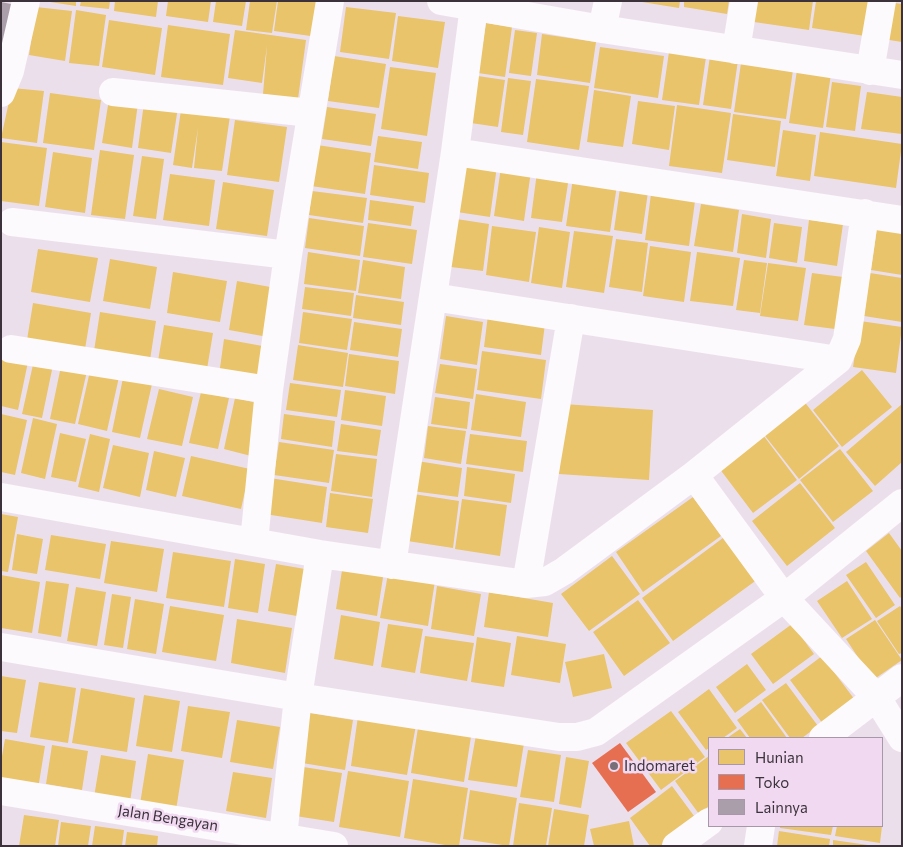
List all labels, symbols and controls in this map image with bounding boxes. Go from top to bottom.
legend [708,737,883,827]
text: Hunian [755,748,804,766]
place label: Indomaret [624,757,695,775]
marker: Indomaret [608,760,620,772]
text: Toko [755,773,789,791]
text: Lainnya [755,798,808,816]
street label: Jalan Bengayan [117,801,219,835]

